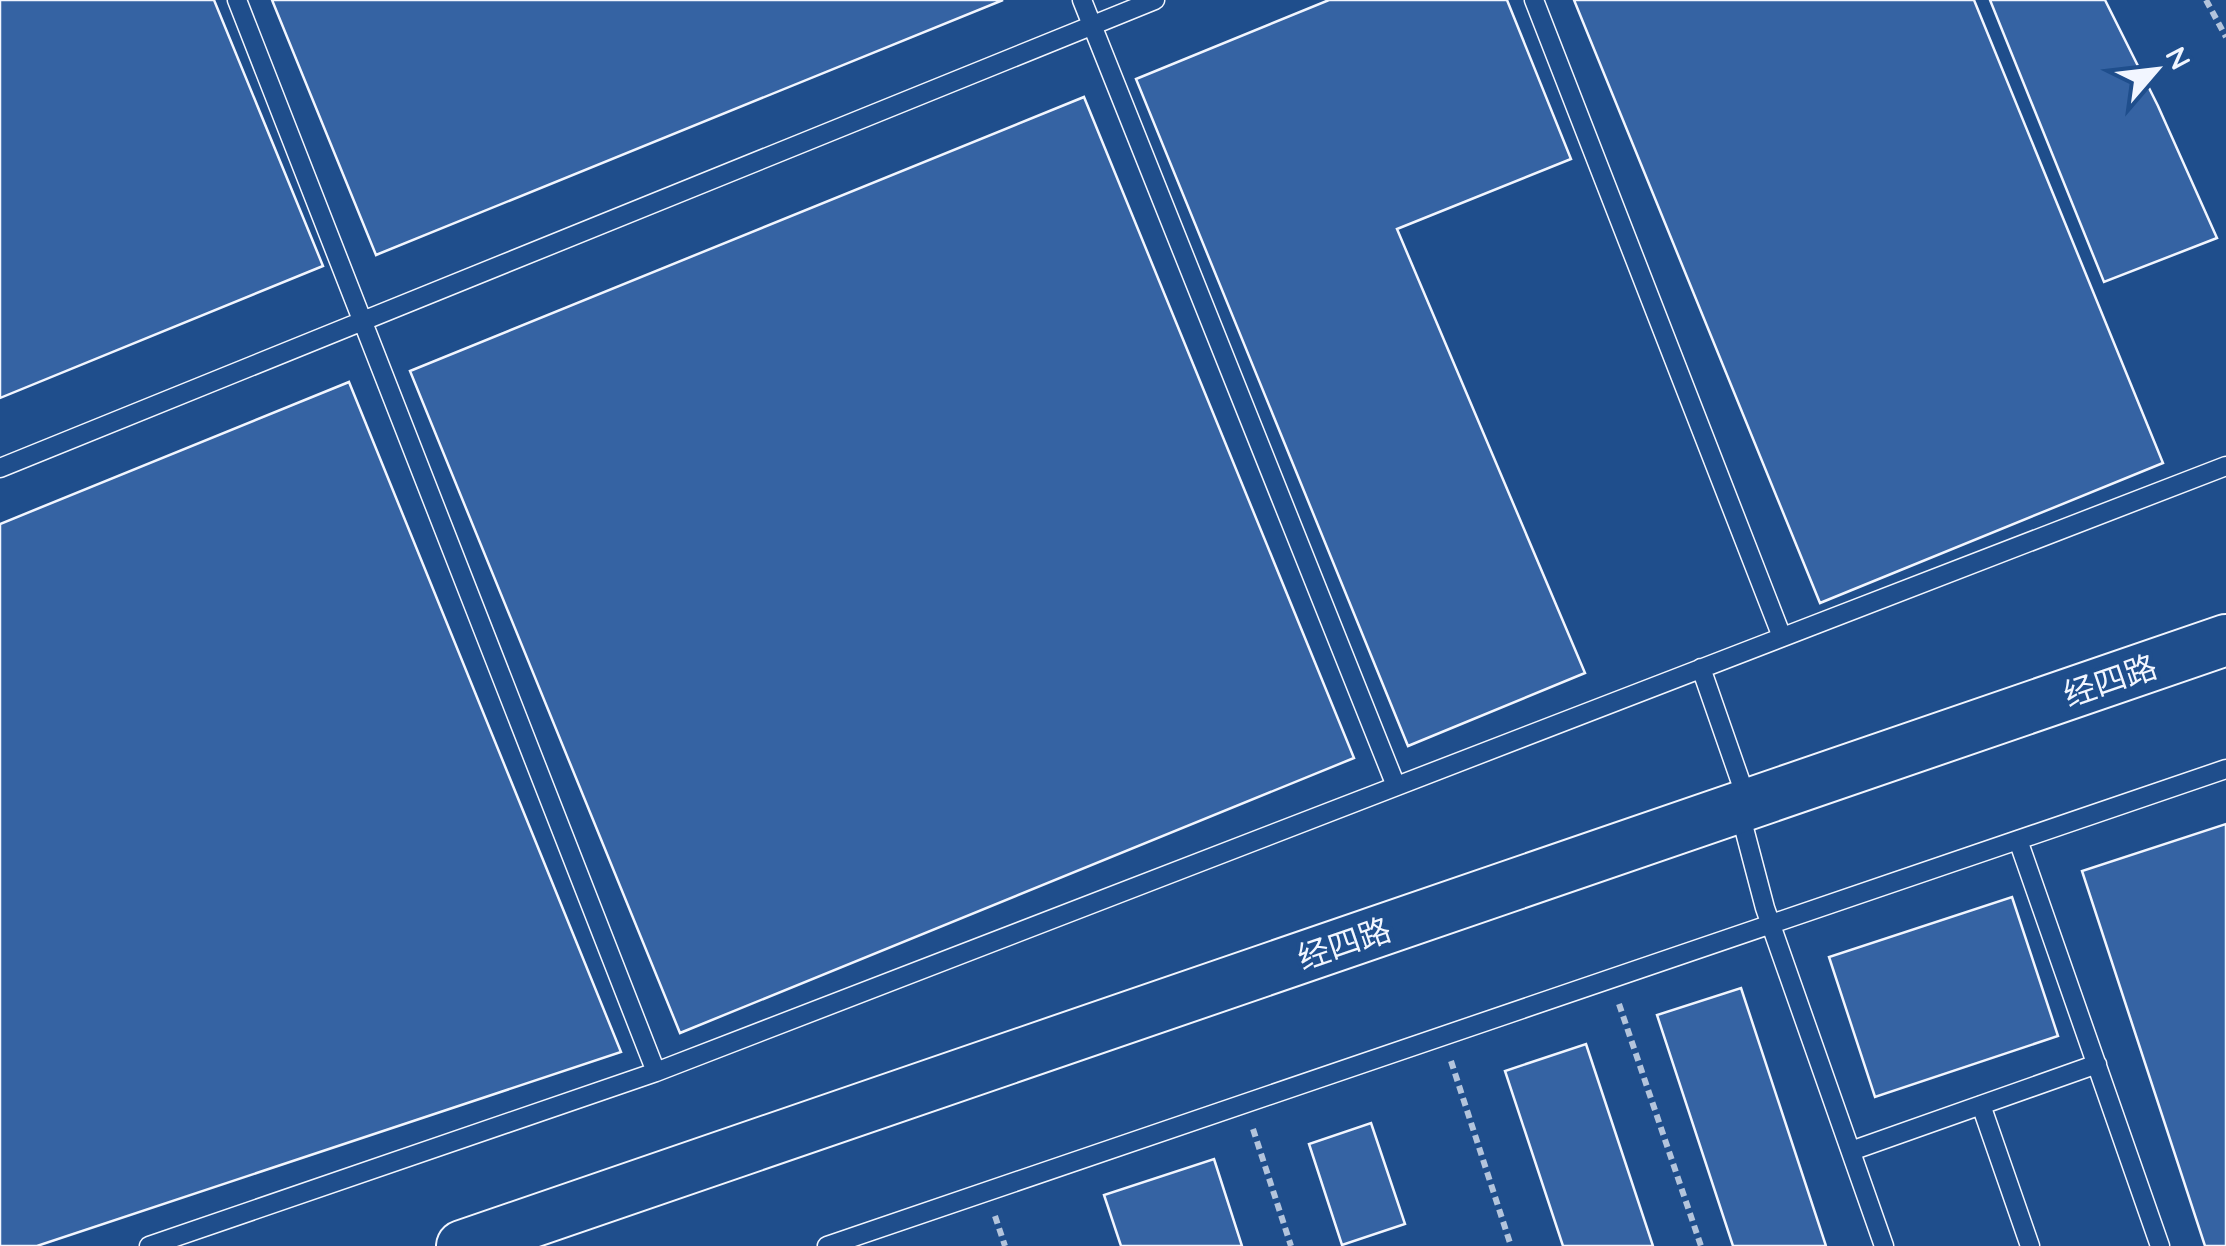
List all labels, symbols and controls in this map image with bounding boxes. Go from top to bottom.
north arrow [2106,20,2206,120]
text: N [2158,41,2199,75]
street label: 经四路 [2058,645,2162,715]
street label: 经四路 [1292,908,1396,978]

